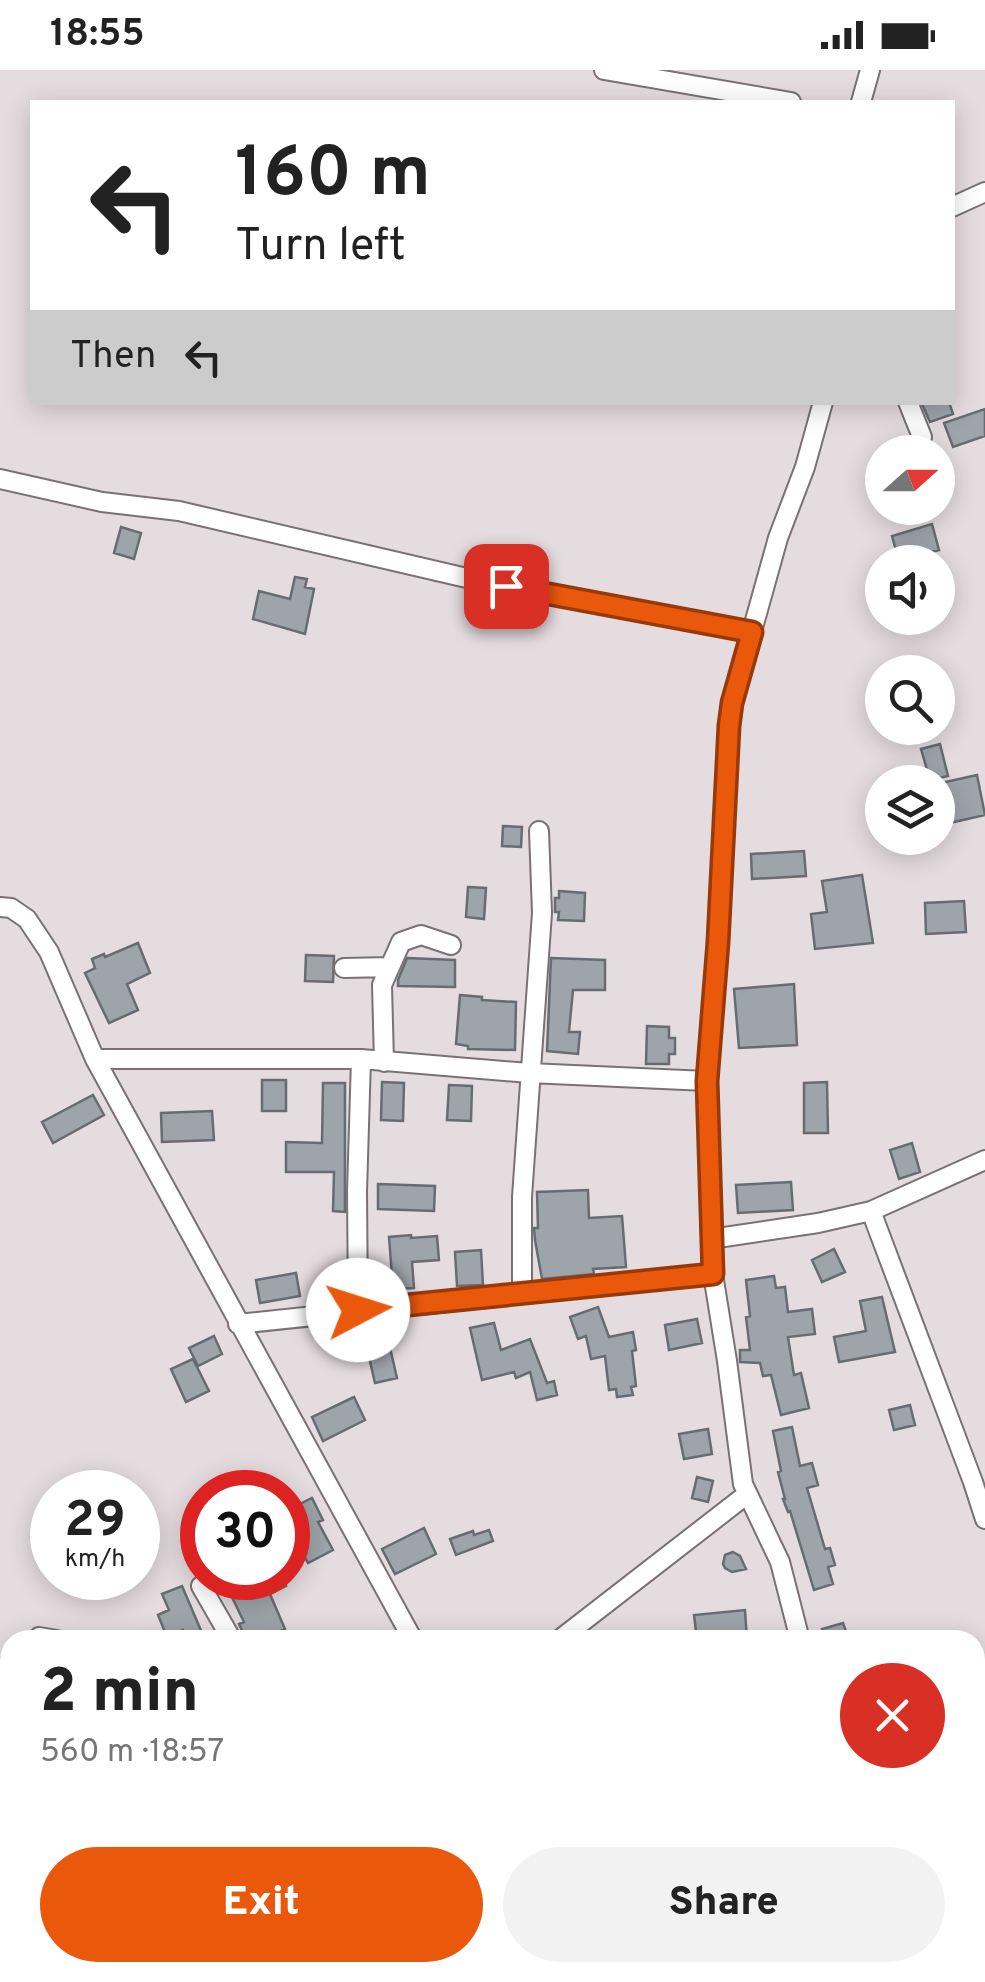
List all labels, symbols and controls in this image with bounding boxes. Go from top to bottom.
text: 18:55 [50,11,145,60]
text: 160 m [235,132,431,221]
icon: left [70,140,200,270]
text: Turn left [235,219,406,276]
icon: left [176,330,231,385]
text: Then [70,333,156,382]
north arrow [865,435,955,525]
map controls [865,435,955,855]
pin [464,544,549,629]
button: sound [865,545,955,635]
icon: arrive [479,559,534,614]
button: search [865,655,955,745]
button: layers [865,765,955,855]
position arrow [306,1258,410,1362]
speed limit sign: 30 [180,1470,310,1600]
text: 29 [64,1491,126,1554]
text: km/h [65,1544,125,1576]
text: 2 min [40,1657,199,1733]
button: close [840,1663,945,1768]
text: 560 m · 18:57 [40,1733,224,1773]
button: Exit [40,1847,483,1962]
button: Share [503,1847,945,1962]

